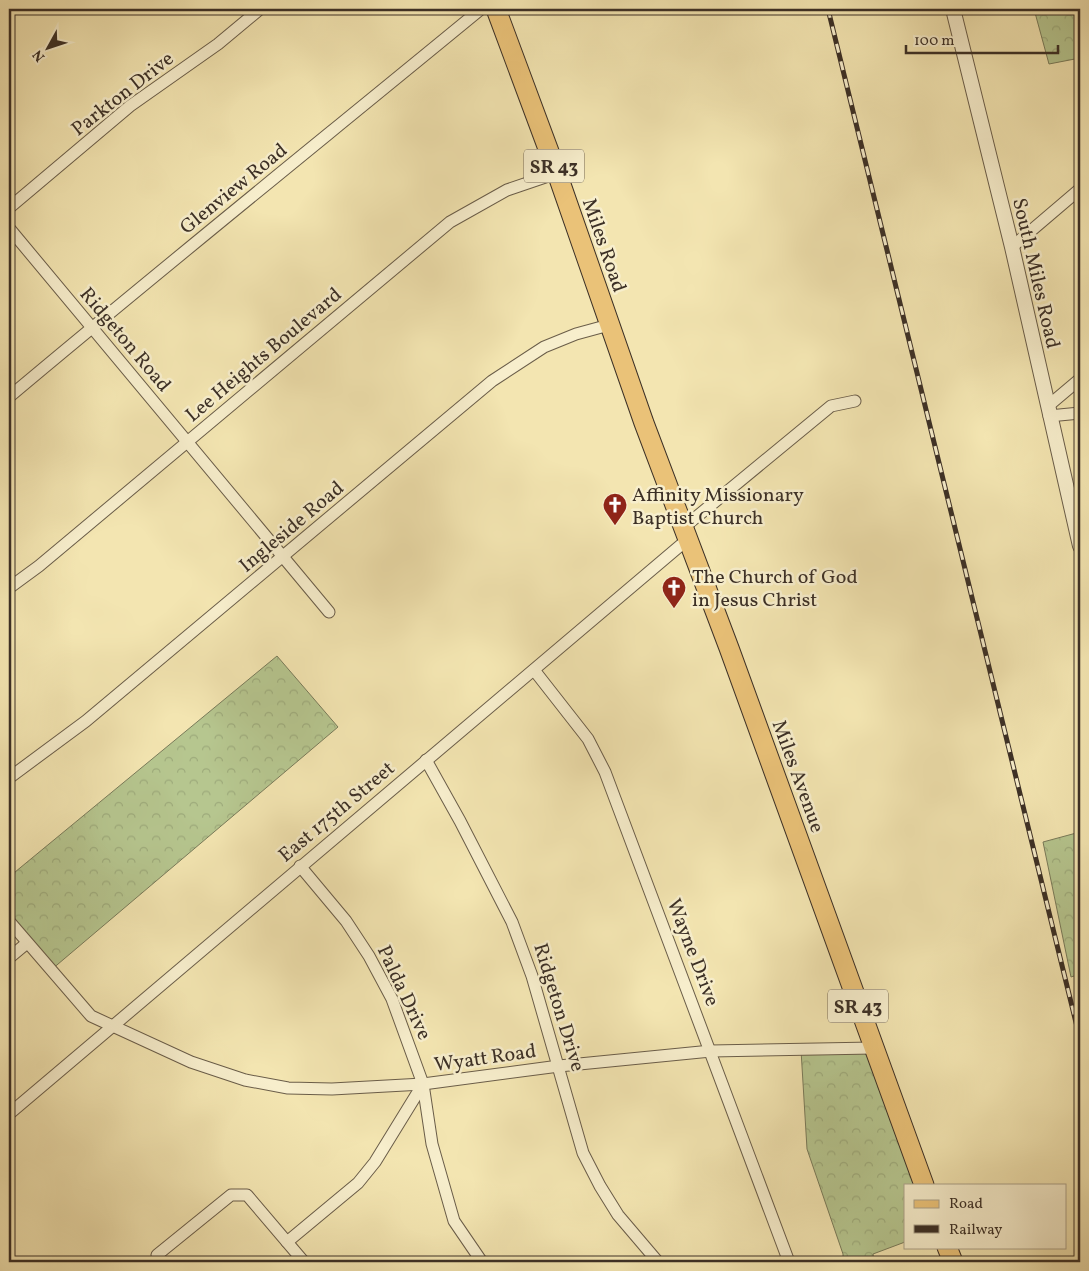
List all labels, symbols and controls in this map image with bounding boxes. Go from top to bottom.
north arrow [22,22,72,72]
scale bar [906,22,1059,54]
text: 100 m [914,31,954,52]
text: N [29,45,50,65]
street label: Parkton Drive [66,46,180,144]
street label: Glenview Road [174,137,294,242]
road number: SR 43 [524,150,584,182]
street label: Miles Road [574,195,632,296]
street label: South Miles Road [1004,195,1066,351]
street label: Ridgeton Road [72,282,177,399]
street label: Lee Heights Boulevard [180,282,348,429]
street label: Ingleside Road [234,475,351,580]
place label: Affinity Missionary Baptist Church [632,482,804,533]
church icon: Affinity Missionary Baptist Church [602,492,628,526]
place label: The Church of God in Jesus Christ [692,564,858,615]
church icon: The Church of God in Jesus Christ [661,575,687,609]
street label: Miles Avenue [764,716,830,837]
street label: East 175th Street [273,756,401,870]
street label: Wayne Drive [659,895,725,1011]
street label: Ridgeton Drive [525,940,591,1075]
street label: Palda Drive [369,941,437,1045]
road number: SR 43 [828,989,888,1022]
street label: Wyatt Road [432,1038,538,1080]
legend [904,1184,1066,1248]
text: Road [949,1194,983,1215]
text: Railway [949,1220,1002,1241]

